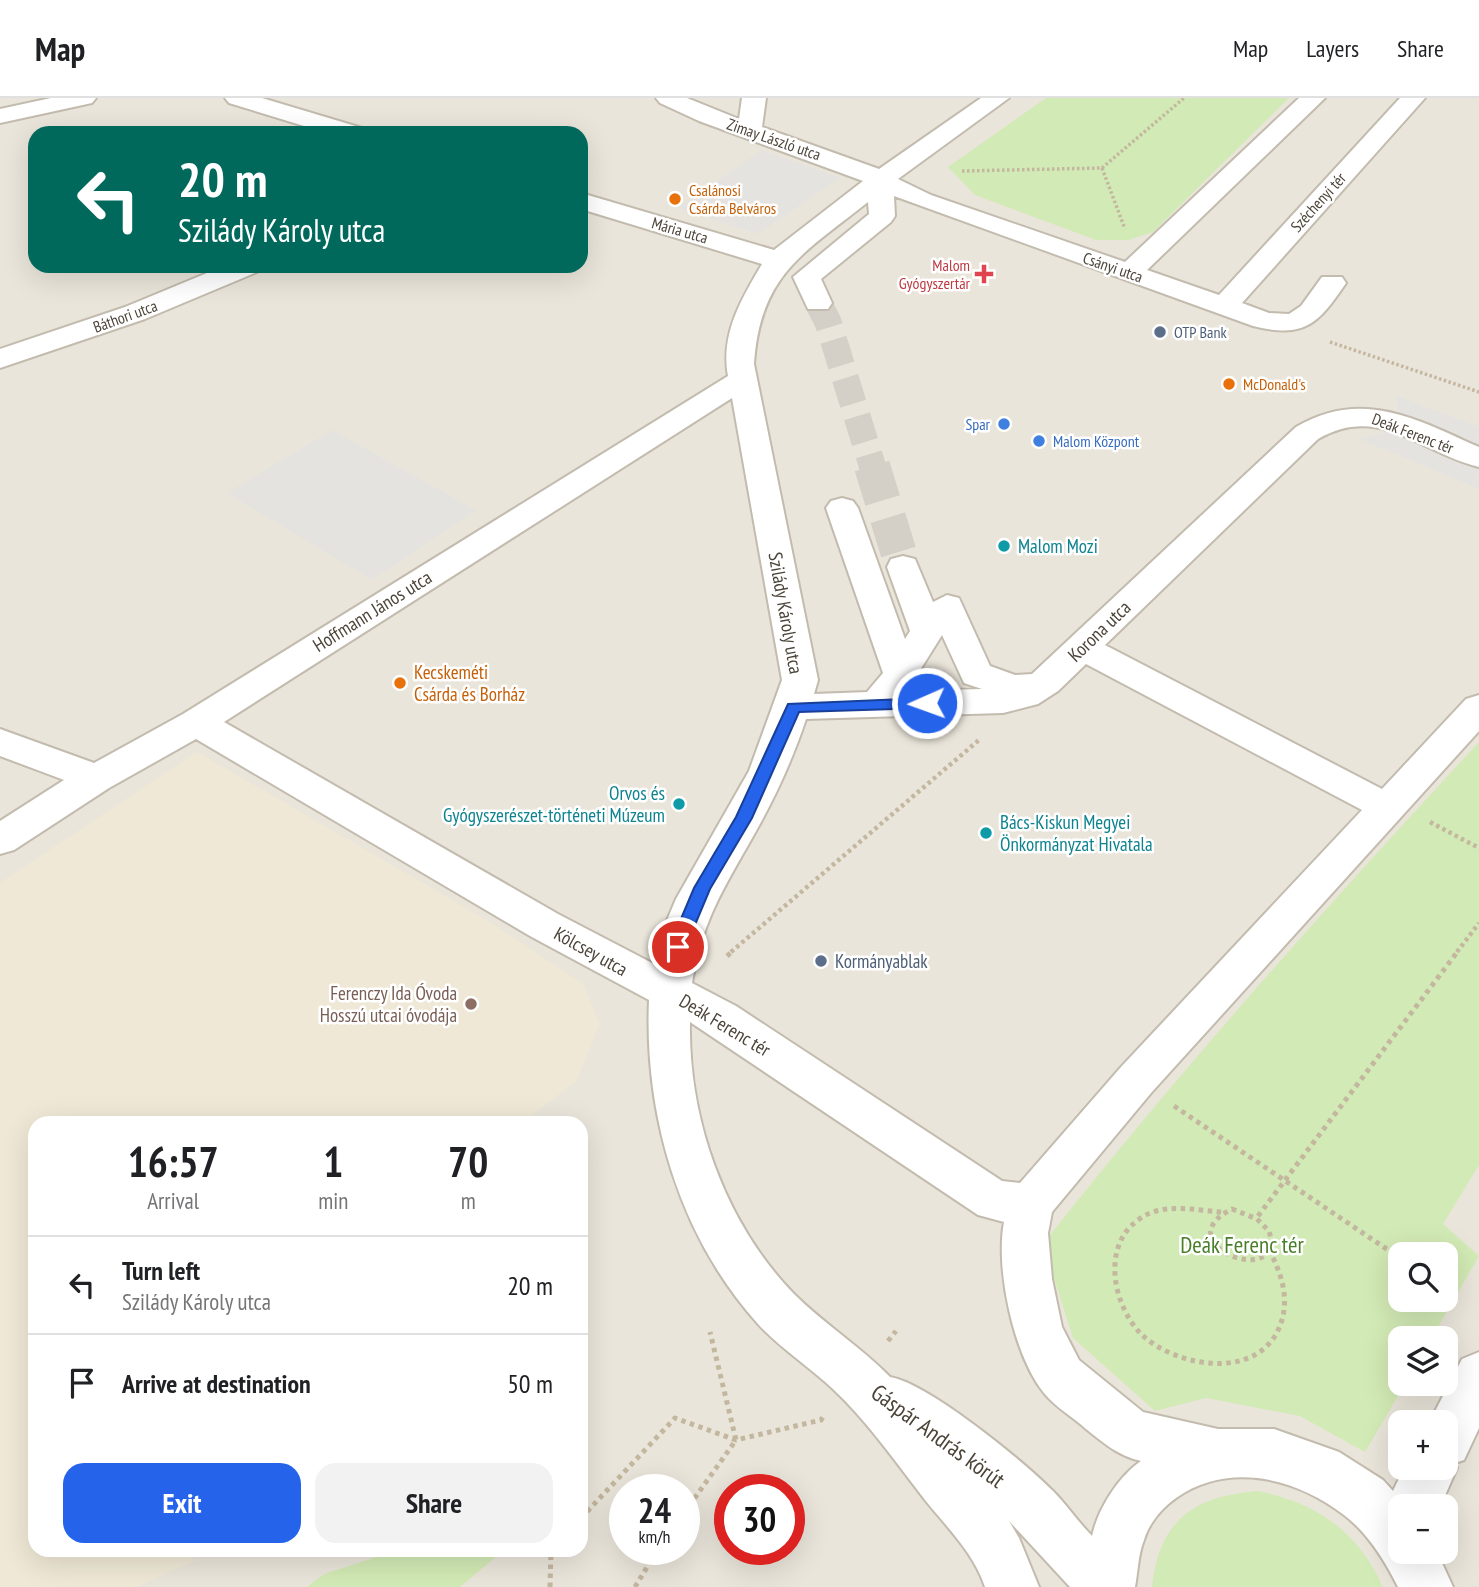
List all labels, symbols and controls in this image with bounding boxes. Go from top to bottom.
text: Map [35,27,85,70]
text: Map [1233,33,1268,64]
text: Layers [1306,33,1359,64]
text: Share [1397,33,1444,64]
street label: Zimay László utca [725,114,823,164]
text: 20 m [178,147,267,211]
icon: left [63,154,154,245]
street label: Széchenyi tér [1286,168,1350,236]
place label: Csalánosi Csárda Belváros [689,180,776,218]
marker: Csalánosi Csárda Belváros [667,191,683,207]
text: Szilády Károly utca [178,209,385,251]
street label: Mária utca [650,212,710,248]
street label: Csányi utca [1080,247,1146,287]
place label: Malom Gyógyszertár [899,255,971,293]
marker: Malom Gyógyszertár [976,266,992,282]
street label: Báthori utca [90,295,160,337]
place label: OTP Bank [1174,322,1227,342]
marker: OTP Bank [1152,324,1168,340]
place label: McDonald's [1243,374,1306,394]
marker: McDonald's [1221,376,1237,392]
street label: Deák Ferenc tér [1369,408,1457,458]
place label: Spar [965,414,991,434]
marker: Spar [996,416,1012,432]
place label: Malom Központ [1053,431,1140,451]
marker: Malom Központ [1031,433,1047,449]
place label: Malom Mozi [1018,534,1098,558]
marker: Malom Mozi [996,538,1012,554]
street label: Szilády Károly utca [763,550,809,676]
street label: Hoffmann János utca [308,565,436,657]
street label: Korona utca [1063,595,1135,667]
place label: Kecskeméti Csárda és Borház [414,660,525,706]
position arrow [890,666,964,740]
marker: Kecskeméti Csárda és Borház [392,675,408,691]
place label: Orvos és Gyógyszerészet-történeti Múzeum [443,781,665,827]
marker: Orvos és Gyógyszerészet-történeti Múzeum [671,796,687,812]
place label: Bács-Kiskun Megyei Önkormányzat Hivatala [1000,810,1153,856]
marker: Bács-Kiskun Megyei Önkormányzat Hivatala [978,825,994,841]
pin [648,917,708,977]
street label: Kölcsey utca [550,921,632,981]
icon: arrive [659,928,697,966]
place label: Kormányablak [835,949,928,973]
marker: Kormányablak [813,953,829,969]
place label: Ferenczy Ida Óvoda Hosszú utcai óvodája [320,981,457,1027]
street label: Deák Ferenc tér [675,988,776,1062]
marker: Ferenczy Ida Óvoda Hosszú utcai óvodája [463,996,479,1012]
text: 16:57 [128,1134,219,1189]
text: 1 [323,1134,343,1189]
text: 70 [448,1134,488,1189]
text: Arrival [147,1186,199,1215]
text: min [318,1186,348,1215]
text: m [461,1186,476,1215]
park label: Deák Ferenc tér [1180,1230,1304,1259]
map controls [1388,1242,1458,1564]
button: search [1388,1242,1458,1312]
text: Turn left [122,1254,200,1287]
icon: left [63,1266,101,1304]
text: 20 m [507,1269,553,1302]
text: Szilády Károly utca [122,1287,271,1316]
button: layers [1388,1326,1458,1396]
icon: arrive [63,1364,101,1402]
text: Arrive at destination [122,1367,311,1400]
text: 50 m [507,1367,553,1400]
street label: Gáspár András körút [866,1377,1011,1494]
button: + [1388,1410,1458,1480]
button: Exit [63,1463,301,1543]
button: Share [315,1463,553,1543]
speed limit sign: 30 [714,1474,805,1565]
text: 24 [638,1487,671,1533]
button: − [1388,1494,1458,1564]
text: km/h [639,1525,670,1548]

